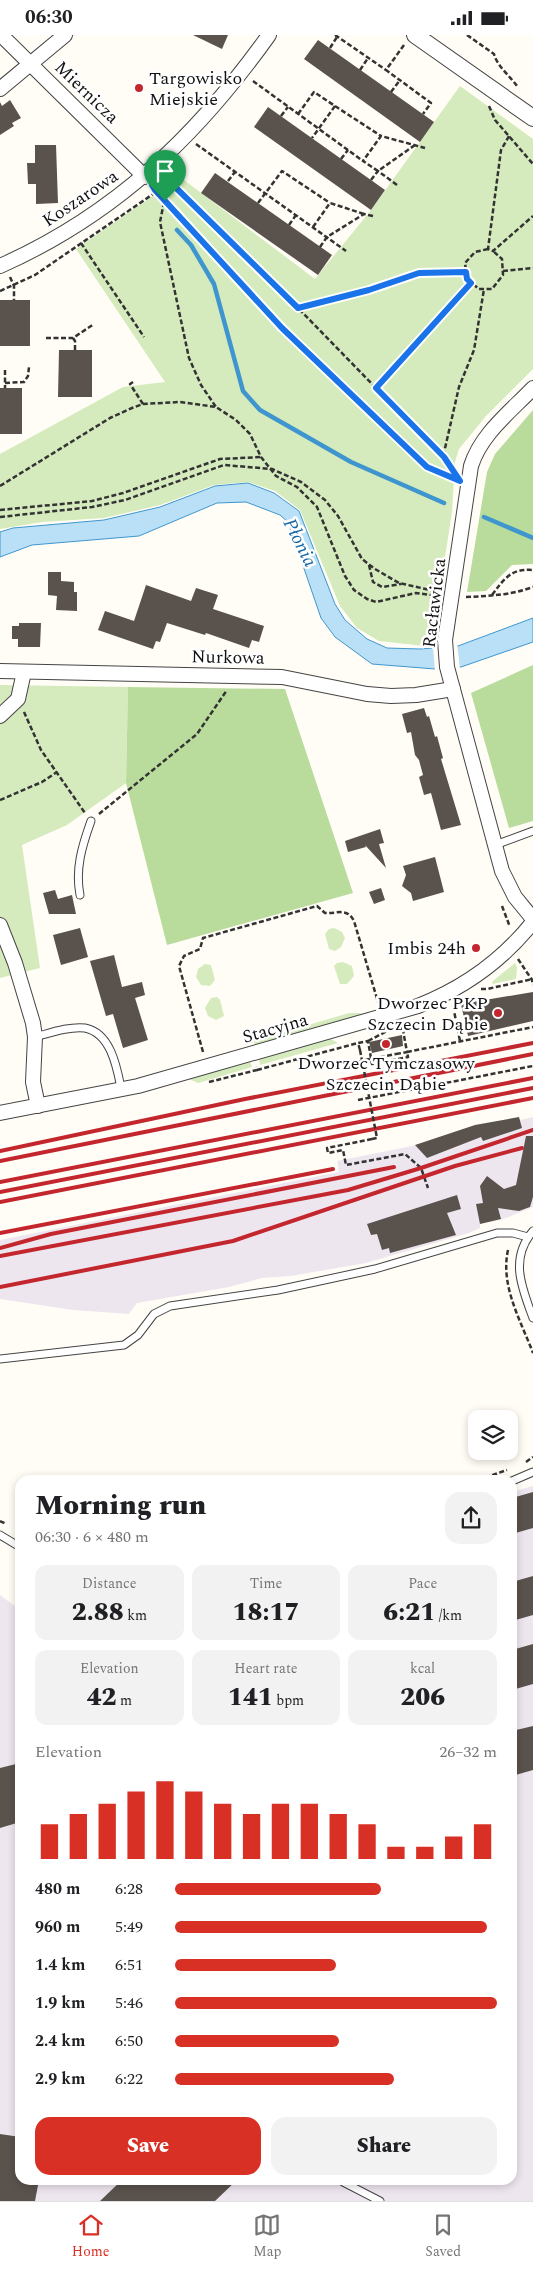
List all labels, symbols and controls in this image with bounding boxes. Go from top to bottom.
text: 06:30 [25,3,73,32]
street label: Miernicza [48,55,125,130]
place label: Targowisko Miejskie [149,65,242,113]
marker: Targowisko Miejskie [133,82,145,94]
pin [144,150,186,201]
icon: arrive [151,157,179,185]
street label: Koszarowa [37,163,124,234]
water label: Płonia [275,513,324,573]
street label: Racławicka [416,557,453,649]
street label: Nurkowa [191,643,265,672]
place label: Imbis 24h [387,935,466,962]
marker: Imbis 24h [470,942,482,954]
place label: Dworzec PKP Szczecin Dąbie [368,990,488,1038]
street label: Stacyjna [239,1006,311,1051]
marker: Dworzec PKP Szczecin Dąbie [492,1007,504,1019]
marker: Dworzec Tymczasowy Szczecin Dąbie [380,1038,392,1050]
place label: Dworzec Tymczasowy Szczecin Dąbie [297,1050,476,1098]
map controls [468,1410,518,1460]
button: layers [468,1410,518,1460]
text: Morning run [35,1484,206,1527]
button: share [445,1492,497,1544]
text: 06:30 · 6 × 480 m [35,1525,149,1549]
text: Distance [82,1573,137,1594]
text: Time [250,1573,282,1594]
text: Pace [408,1573,437,1594]
text: 2.88 [72,1594,124,1632]
text: 18:17 [232,1594,300,1632]
text: 6:21 [383,1594,435,1632]
text: km [124,1605,147,1626]
text: /km [435,1605,462,1626]
text: Elevation [80,1658,139,1679]
text: Heart rate [234,1658,298,1679]
text: kcal [410,1658,435,1679]
text: 42 [87,1679,117,1717]
text: 141 [228,1679,273,1717]
text: 206 [400,1679,445,1717]
text: m [117,1690,132,1711]
text: bpm [273,1690,304,1711]
text: Elevation [35,1740,102,1764]
text: 26–32 m [439,1740,497,1764]
text: 480 m [35,1877,80,1901]
text: 6:28 [115,1877,143,1901]
text: 960 m [35,1915,80,1939]
text: 5:49 [115,1915,143,1939]
text: 1.4 km [35,1953,85,1977]
text: 6:51 [115,1953,143,1977]
text: 1.9 km [35,1991,85,2015]
text: 5:46 [115,1991,143,2015]
text: 2.4 km [35,2029,85,2053]
text: 6:50 [115,2029,143,2053]
text: 2.9 km [35,2067,85,2091]
text: 6:22 [115,2067,143,2091]
button: Save [35,2117,261,2175]
button: Share [271,2117,497,2175]
tab: Home [72,2211,110,2262]
tab: Map [253,2211,282,2262]
tab: Saved [425,2211,461,2262]

